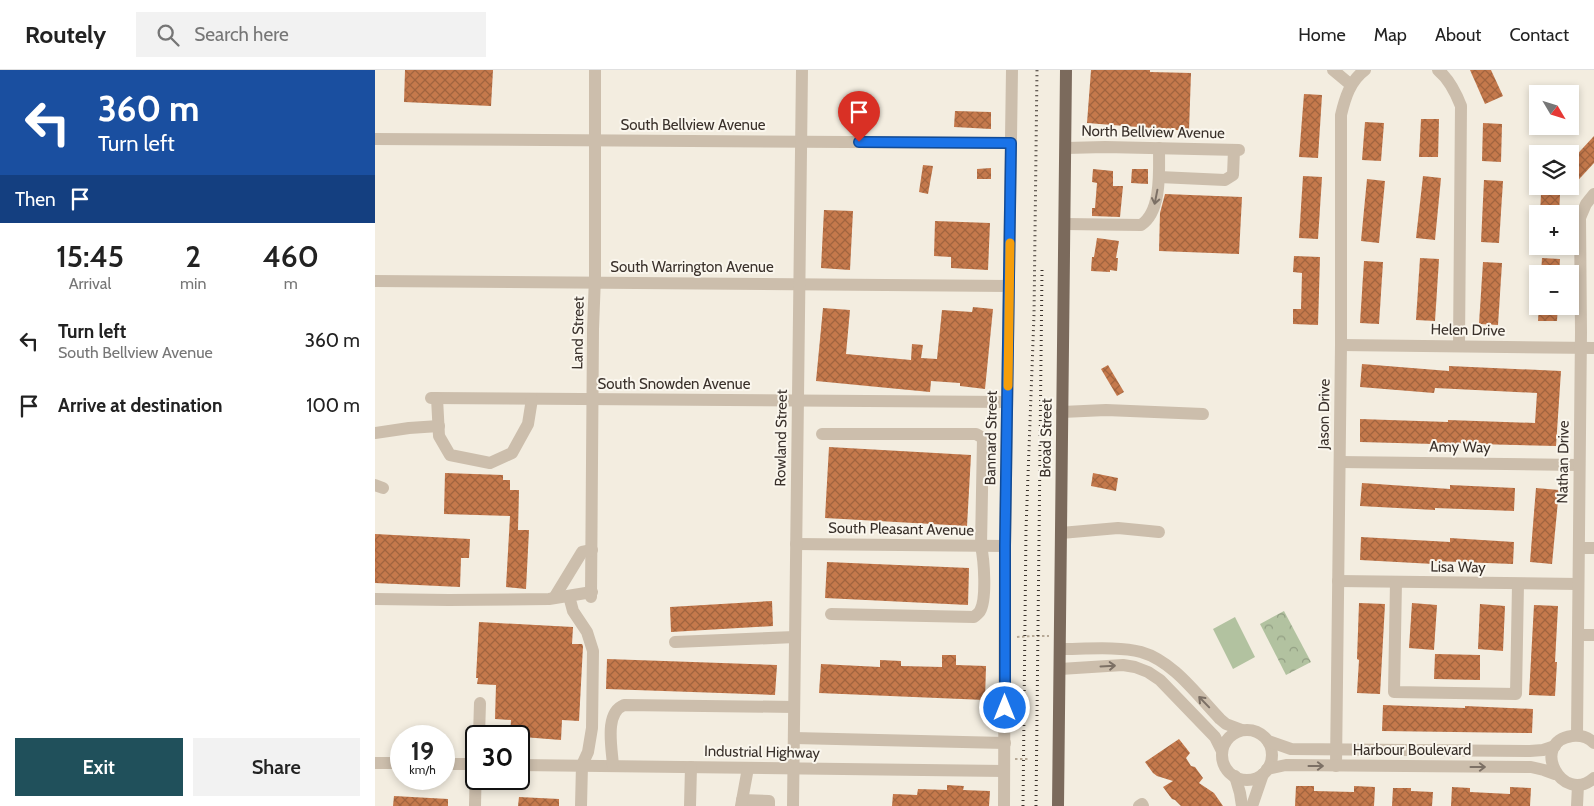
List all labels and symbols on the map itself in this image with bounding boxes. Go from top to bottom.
north arrow [1529,85,1579,135]
pin [838,91,880,142]
street label: South Bellview Avenue [620,116,766,134]
street label: North Bellview Avenue [1081,122,1225,142]
one-way arrow [1151,188,1160,204]
street label: South Warrington Avenue [610,258,774,276]
street label: Land Street [568,296,588,370]
street label: Helen Drive [1431,320,1506,340]
street label: South Snowden Avenue [598,375,751,393]
street label: Jason Drive [1314,378,1334,451]
street label: Rowland Street [771,389,791,487]
street label: Bannard Street [981,390,1001,486]
street label: Broad Street [1036,398,1056,478]
street label: Nathan Drive [1553,420,1573,504]
street label: Amy Way [1429,437,1491,457]
street label: South Pleasant Avenue [828,519,974,539]
street label: Lisa Way [1430,558,1486,576]
one-way arrow [1100,662,1116,671]
position arrow [978,681,1030,733]
one-way arrow [1198,695,1210,708]
speed limit sign: 30 [465,725,530,790]
street label: Harbour Boulevard [1353,741,1471,759]
street label: Industrial Highway [704,742,821,762]
one-way arrow [1307,761,1323,771]
one-way arrow [1470,762,1486,772]

